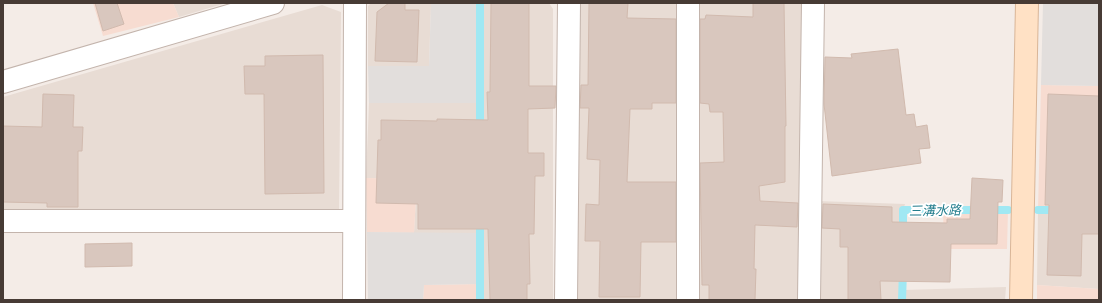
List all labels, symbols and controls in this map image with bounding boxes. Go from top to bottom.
water label: 三溝水路 [909,202,962,220]

